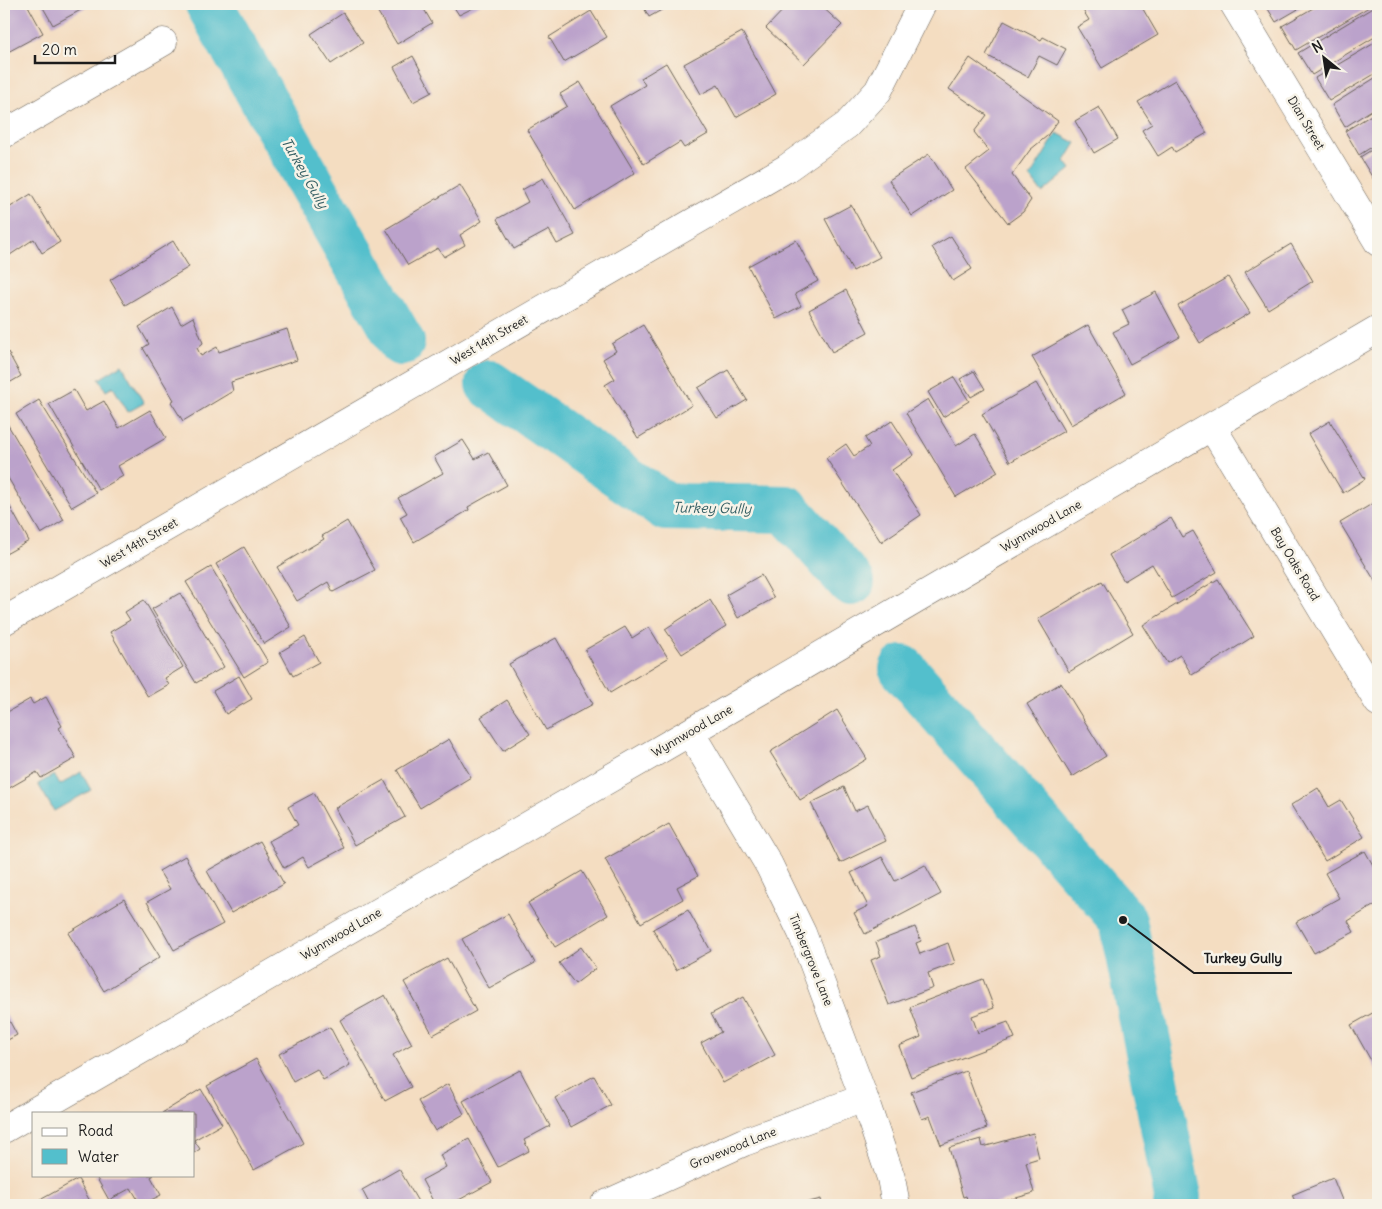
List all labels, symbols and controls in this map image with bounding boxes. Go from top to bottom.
scale bar [35,32,115,64]
north arrow [1300,32,1350,82]
text: N [1309,37,1326,57]
text: 20 m [42,40,77,59]
street label: Dian Street [1285,93,1328,152]
water label: Turkey Gully [278,134,333,212]
street label: West 14th Street [447,311,530,368]
street label: Wynnwood Lane [998,496,1084,555]
water label: Turkey Gully [673,498,752,518]
street label: West 14th Street [97,514,180,571]
street label: Bay Oaks Road [1268,524,1323,603]
street label: Wynnwood Lane [649,701,735,760]
street label: Wynnwood Lane [298,904,384,963]
street label: Timbergrove Lane [786,912,837,1008]
callout: Turkey Gully [1194,944,1292,973]
text: Turkey Gully [1204,949,1282,967]
legend [32,1112,195,1176]
text: Road [78,1121,113,1140]
street label: Grovewood Lane [687,1123,778,1172]
text: Water [78,1147,119,1166]

